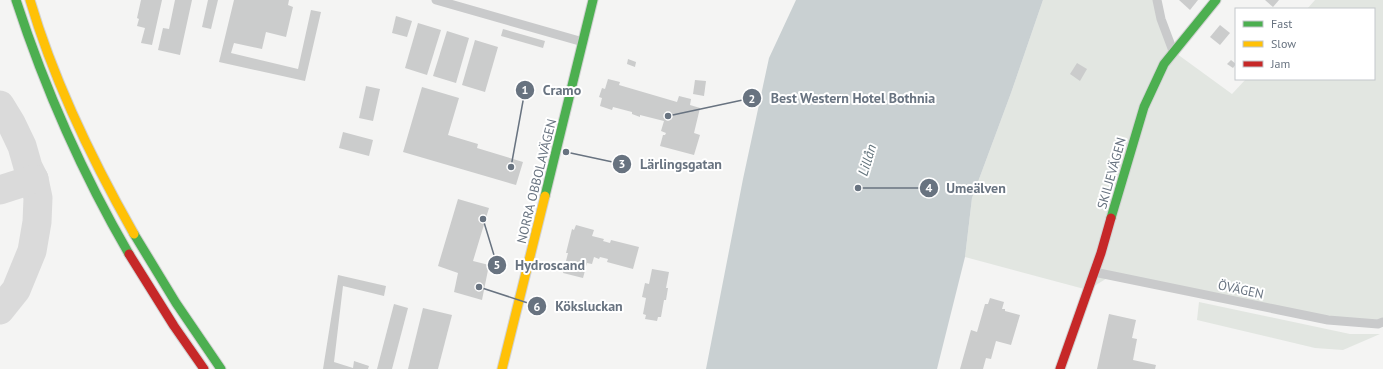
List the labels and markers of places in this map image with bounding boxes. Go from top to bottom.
callout: Cramo [515,77,589,103]
callout: Best Western Hotel Bothnia [742,85,943,111]
callout: Lärlingsgatan [612,151,730,177]
callout: Umeälven [919,175,1014,201]
callout: Hydroscand [487,252,593,278]
callout: Köksluckan [527,293,631,319]

